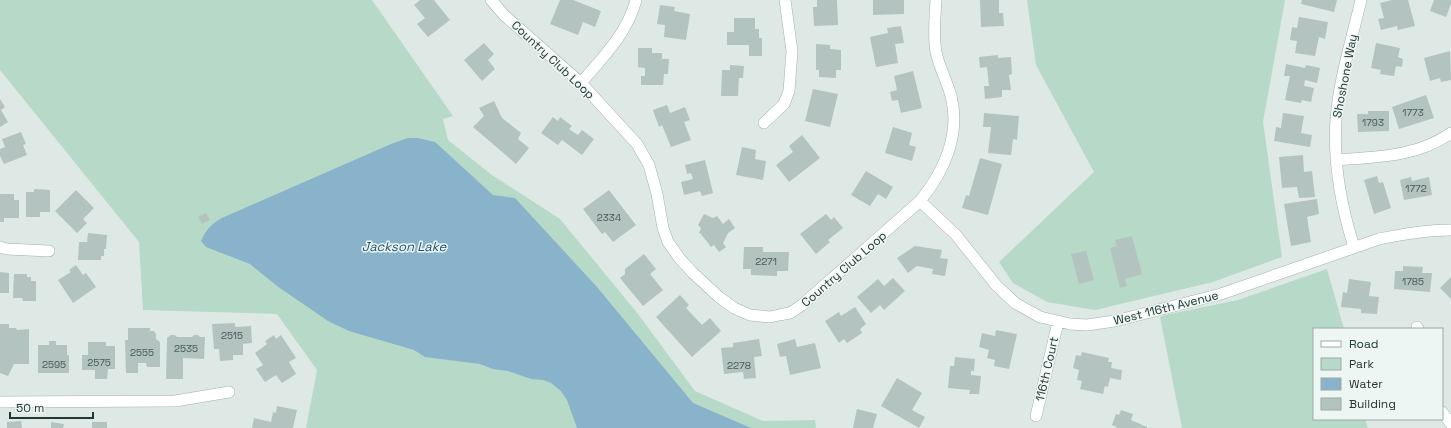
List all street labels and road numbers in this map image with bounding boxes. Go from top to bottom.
street label: Country Club Loop [508,17,598,103]
street label: Shoshone Way [1329,33,1361,119]
street label: Country Club Loop [798,227,890,310]
street label: West 116th Avenue [1112,287,1220,329]
street label: 116th Court [1032,335,1062,403]

